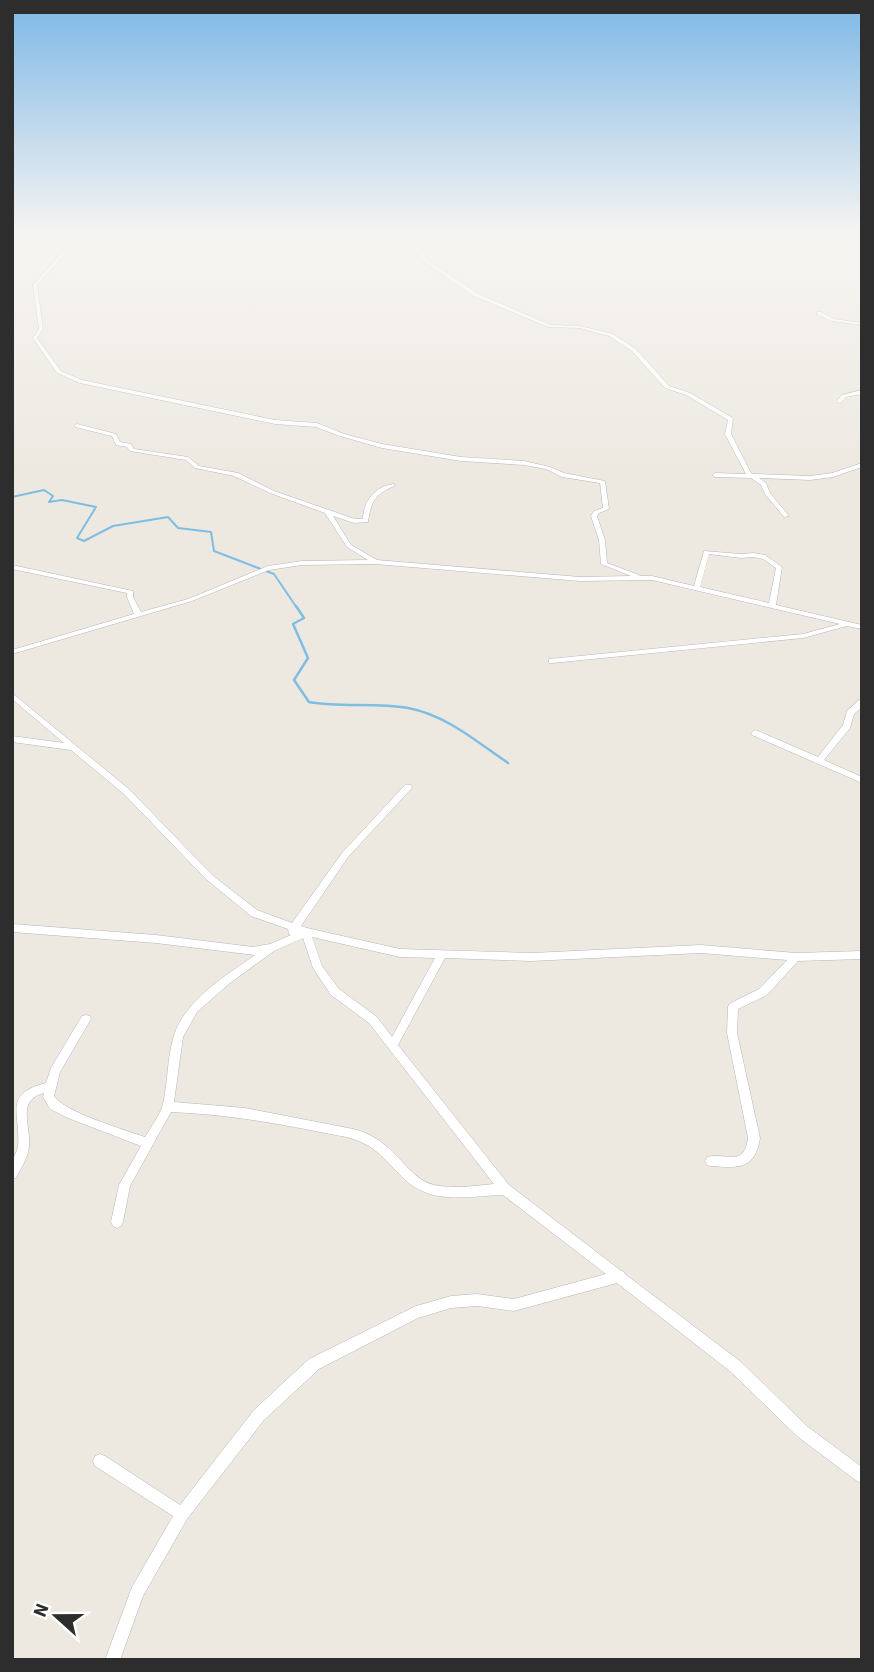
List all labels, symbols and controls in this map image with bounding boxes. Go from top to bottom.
north arrow [21,1581,91,1651]
text: N [27,1600,56,1621]

